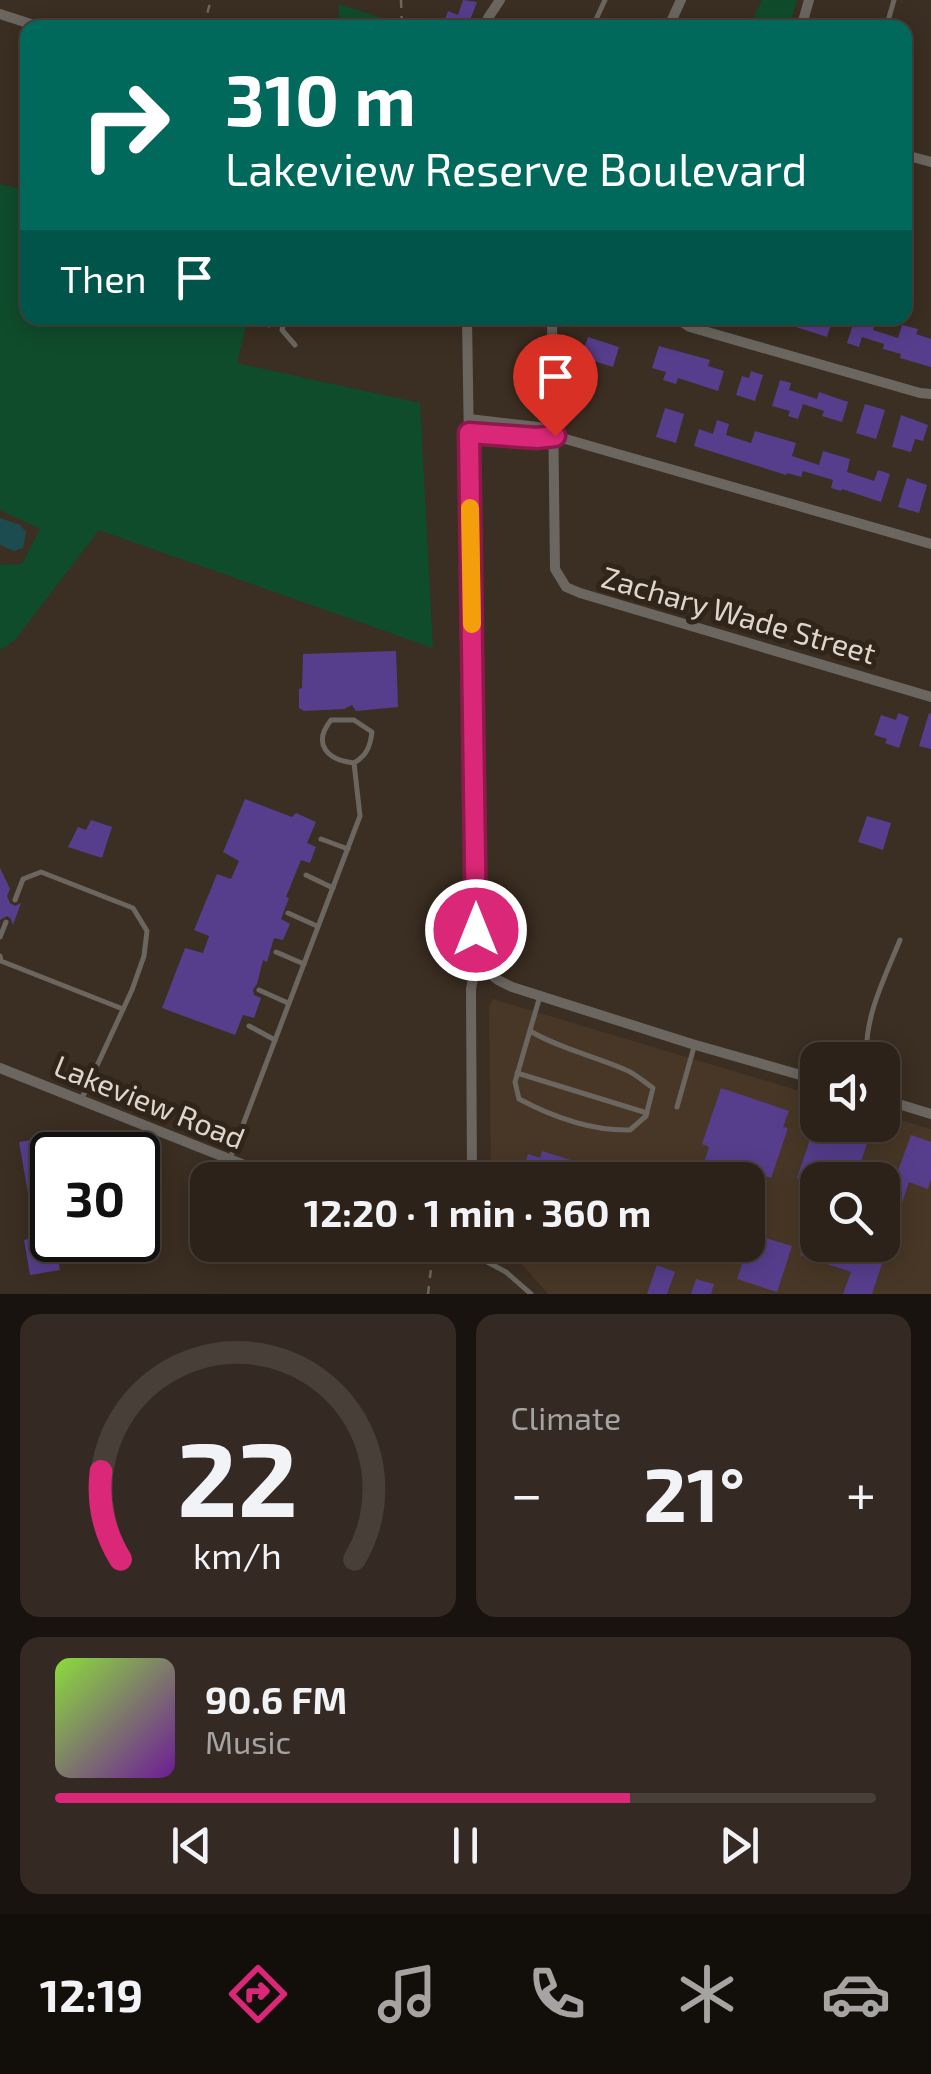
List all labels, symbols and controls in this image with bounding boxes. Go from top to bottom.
text: 310 m [225,56,416,140]
icon: right [60,60,190,190]
text: Lakeview Reserve Boulevard [225,141,807,195]
icon: arrive [167,250,222,305]
text: Then [60,255,147,301]
pin [513,334,598,437]
icon: arrive [528,349,583,404]
street label: Zachary Wade Street [598,558,880,670]
position arrow [424,878,528,982]
map controls [800,1042,900,1262]
button: sound [800,1042,900,1142]
street label: Lakeview Road [50,1046,250,1156]
speed limit sign: 30 [30,1132,160,1262]
button: search [800,1162,900,1262]
text: 12:20 · 1 min · 360 m [304,1189,651,1235]
text: Climate [511,1398,621,1436]
text: 22 [177,1413,298,1538]
text: 21° [643,1447,745,1537]
text: − [511,1459,543,1525]
text: + [846,1459,876,1525]
text: km/h [193,1533,282,1576]
text: 90.6 FM [205,1676,347,1722]
text: Music [205,1722,291,1760]
icon: previous [164,1818,219,1873]
icon: pause [438,1818,493,1873]
icon: next [712,1818,767,1873]
icon: directions [223,1959,293,2029]
icon: music [372,1959,442,2029]
icon: phone [522,1959,592,2029]
icon: climate [672,1959,742,2029]
icon: car [821,1959,891,2029]
text: 12:19 [40,1967,143,2021]

